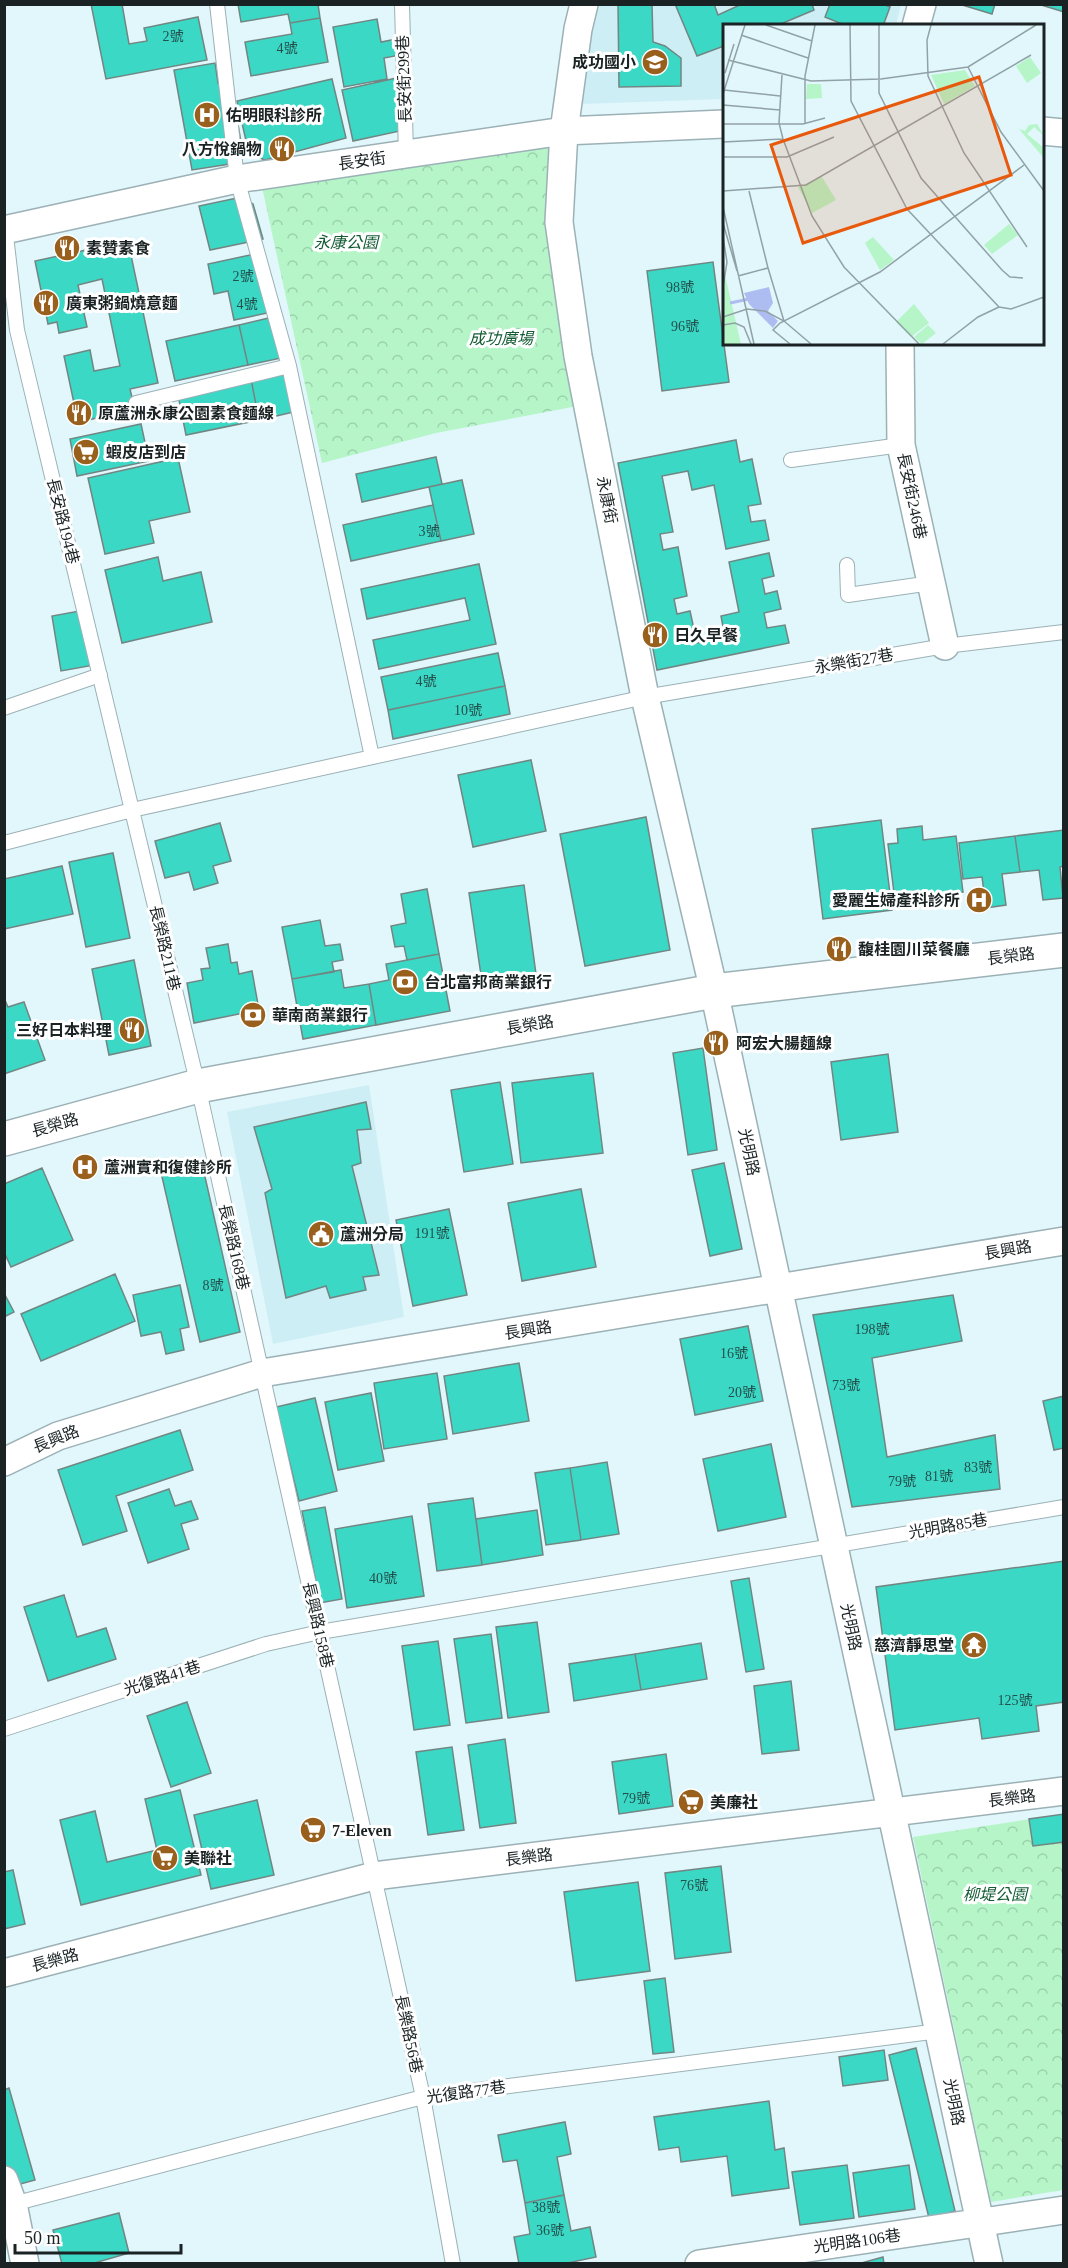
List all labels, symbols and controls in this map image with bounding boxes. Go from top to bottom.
inset map [723,24,1044,345]
house number: 2號 [163,29,184,44]
street label: 長安街299巷 [394,35,414,123]
house number: 4號 [277,41,298,56]
school or university icon: 成功國小 [640,47,670,77]
place label: 成功國小 [572,53,636,71]
hospital icon: 佑明眼科診所 [192,100,222,130]
place label: 佑明眼科診所 [225,107,322,124]
restaurant icon: 八方悅鍋物 [267,134,297,164]
place label: 八方悅鍋物 [182,141,262,158]
street label: 長安街 [337,149,387,173]
restaurant icon: 素贊素食 [52,233,82,263]
park label: 永康公園 [314,234,380,251]
place label: 素贊素食 [86,239,150,257]
house number: 2號 [233,269,254,284]
house number: 98號 [666,280,694,295]
restaurant icon: 廣東粥鍋燒意麵 [31,288,61,318]
place label: 廣東粥鍋燒意麵 [66,294,178,312]
house number: 4號 [237,297,258,312]
house number: 96號 [671,319,699,334]
park label: 成功廣場 [469,330,535,347]
restaurant icon: 原蘆洲永康公園素食麵線 [64,398,94,428]
place label: 原蘆洲永康公園素食麵線 [98,404,274,422]
supermarket icon: 蝦皮店到店 [71,437,101,467]
place label: 蝦皮店到店 [106,444,186,461]
street label: 長安街246巷 [895,451,929,541]
street label: 永康街 [594,475,620,525]
street label: 長安路194巷 [44,476,82,566]
house number: 3號 [419,524,440,539]
restaurant icon: 日久早餐 [640,620,670,650]
place label: 日久早餐 [674,627,738,644]
street label: 永樂街27巷 [813,646,895,676]
house number: 4號 [416,674,437,689]
house number: 10號 [454,703,482,718]
hospital icon: 愛麗生婦產科診所 [964,885,994,915]
place label: 愛麗生婦產科診所 [832,891,960,909]
street label: 長榮路211巷 [147,903,183,993]
restaurant icon: 馥桂園川菜餐廳 [824,934,854,964]
place label: 馥桂園川菜餐廳 [858,941,970,958]
street label: 長榮路 [986,945,1036,967]
bank icon: 台北富邦商業銀行 [390,967,420,997]
place label: 台北富邦商業銀行 [424,974,552,991]
bank icon: 華南商業銀行 [238,1000,268,1030]
place label: 華南商業銀行 [272,1007,368,1024]
street label: 長榮路 [505,1012,555,1038]
restaurant icon: 三好日本料理 [117,1015,147,1045]
place label: 三好日本料理 [16,1021,112,1039]
restaurant icon: 阿宏大腸麵線 [701,1028,731,1058]
place label: 阿宏大腸麵線 [736,1035,832,1052]
street label: 長榮路 [30,1110,80,1140]
street label: 光明路 [736,1127,762,1177]
hospital icon: 蘆洲實和復健診所 [70,1152,100,1182]
place label: 蘆洲實和復健診所 [104,1159,232,1176]
street label: 長榮路168巷 [216,1202,252,1292]
public building icon: 蘆洲分局 [306,1219,336,1249]
place label: 蘆洲分局 [340,1226,404,1243]
house number: 191號 [415,1226,450,1241]
street label: 長興路 [983,1237,1033,1263]
house number: 8號 [203,1278,224,1293]
street label: 長興路 [503,1318,553,1342]
house number: 198號 [855,1322,890,1337]
house number: 16號 [720,1346,748,1361]
house number: 73號 [832,1378,860,1393]
house number: 20號 [728,1385,756,1400]
street label: 長興路 [31,1422,81,1456]
house number: 83號 [964,1460,992,1475]
house number: 81號 [925,1469,953,1484]
house number: 79號 [888,1474,916,1489]
street label: 光明路85巷 [907,1511,989,1541]
house number: 40號 [369,1571,397,1586]
street label: 長興路158巷 [300,1580,336,1670]
street label: 光明路 [838,1602,864,1652]
temple icon: 慈濟靜思堂 [959,1630,989,1660]
place label: 慈濟靜思堂 [874,1637,954,1654]
street label: 光復路41巷 [121,1658,203,1698]
house number: 125號 [998,1693,1033,1708]
supermarket icon: 美廉社 [676,1787,706,1817]
street label: 長樂路 [987,1787,1037,1809]
house number: 79號 [622,1791,650,1806]
place label: 美廉社 [710,1793,758,1811]
supermarket icon: 7-Eleven [298,1815,328,1845]
place label: 7-Eleven [332,1822,392,1839]
supermarket icon: 美聯社 [150,1843,180,1873]
street label: 長樂路 [504,1846,554,1868]
place label: 美聯社 [184,1849,232,1867]
house number: 76號 [680,1878,708,1893]
park label: 柳堤公園 [963,1886,1029,1903]
street label: 長樂路 [30,1946,80,1974]
street label: 長樂路56巷 [392,1993,426,2075]
street label: 光明路 [941,2077,967,2127]
street label: 光復路77巷 [425,2078,507,2106]
house number: 38號 [532,2200,560,2215]
scale bar [15,2217,182,2255]
house number: 36號 [536,2223,564,2238]
street label: 光明路106巷 [812,2226,902,2256]
text: 50 m [24,2228,61,2248]

